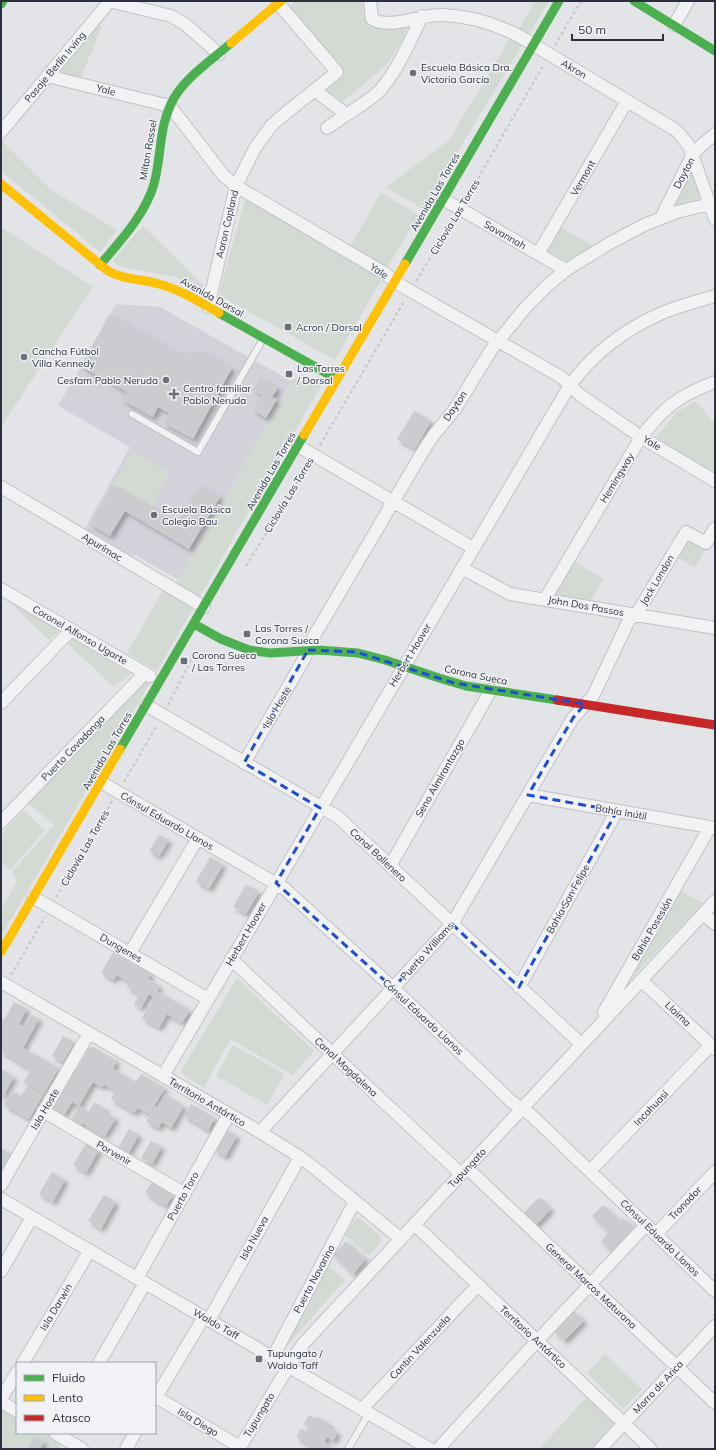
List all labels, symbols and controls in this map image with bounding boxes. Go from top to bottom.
scale bar [572,16,663,42]
text: 50 m [578,22,606,37]
street label: Pasaje Berlín Irving [21,29,89,105]
street label: Akron [559,56,589,82]
place label: Escuela Básica Dra. Victoria García [421,61,512,86]
marker: Escuela Básica Dra. Victoria García [408,68,418,78]
street label: Yale [94,81,117,99]
street label: Milton Rossel [136,119,160,181]
street label: Avenida Las Torres [407,151,463,233]
street label: Dayton [670,155,698,191]
street label: Vermont [568,157,599,198]
street label: Ciclovía Las Torres [427,177,483,257]
street label: Aaron Copland [213,189,241,259]
street label: Savannah [481,218,529,252]
street label: Yale [367,260,391,282]
street label: Avenida Dorsal [178,274,246,320]
place label: Acron / Dorsal [296,321,362,334]
marker: Acron / Dorsal [283,322,293,332]
place label: Cancha Fútbol Villa Kennedy [32,345,99,370]
marker: Cancha Fútbol Villa Kennedy [19,352,29,362]
place label: Las Torres / Dorsal [296,362,345,387]
marker: Las Torres / Dorsal [284,369,294,379]
place label: Cesfam Pablo Neruda [57,374,158,387]
marker: Cesfam Pablo Neruda [161,375,171,385]
place label: Centro familiar Pablo Neruda [183,382,251,407]
marker: Centro familiar Pablo Neruda [168,388,180,400]
street label: Dayton [440,388,470,424]
street label: Avenida Las Torres [243,430,299,512]
street label: Yale [640,432,664,454]
street label: Hemingway [597,450,637,505]
street label: Ciclovía Las Torres [261,455,317,535]
place label: Escuela Básica Colegio Bau [162,503,231,528]
marker: Escuela Básica Colegio Bau [149,510,159,520]
street label: Apurímac [79,530,125,564]
street label: Jack London [637,552,677,608]
street label: John Dos Passos [547,593,625,619]
street label: Coronel Alfonso Ugarte [30,602,130,668]
street label: Herbert Hoover [386,621,434,689]
place label: Las Torres / Corona Sueca [255,622,319,647]
marker: Las Torres / Corona Sueca [242,629,252,639]
place label: Corona Sueca / Las Torres [191,649,256,674]
marker: Corona Sueca / Las Torres [179,656,189,666]
street label: Corona Sueca [443,662,509,688]
street label: Isla Hoste [260,684,294,730]
street label: Avenida Las Torres [79,710,135,792]
street label: Puerto Covadonga [38,712,108,784]
street label: Seno Almirantazgo [412,736,468,820]
street label: Cónsul Eduardo Llanos [118,789,216,853]
street label: Bahía Inútil [594,801,648,823]
street label: Ciclovía Las Torres [58,807,112,889]
street label: Canal Ballenero [347,825,409,885]
street label: Bahía San Felipe [544,862,592,936]
street label: Bahía Posesión [629,895,675,963]
street label: Herbert Hoover [222,899,270,968]
street label: Puerto Williams [398,919,457,983]
street label: Dungenes [97,931,145,965]
street label: Cónsul Eduardo Llanos [380,976,466,1058]
street label: Llaima [662,999,694,1029]
street label: Canal Magdalena [312,1034,380,1100]
street label: Territorio Antártico [166,1075,248,1129]
street label: Isla Hoste [28,1086,62,1132]
street label: Incahuasi [631,1088,671,1128]
street label: Porvenir [94,1138,134,1168]
street label: Tupungato [445,1145,489,1191]
street label: Puerto Toro [164,1169,202,1223]
street label: Tronador [666,1183,704,1223]
street label: Cónsul Eduardo Llanos [617,1197,703,1279]
street label: Isla Nueva [237,1214,271,1262]
street label: General Marcos Maturana [543,1240,639,1332]
street label: Puerto Navarino [291,1242,338,1315]
street label: Isla Darwin [37,1281,75,1333]
street label: Territorio Antártico [497,1303,569,1372]
street label: Waldo Taff [191,1306,242,1343]
street label: Cantin Valenzuela [387,1312,453,1382]
place label: Tupungato / Waldo Taff [267,1347,324,1372]
marker: Tupungato / Waldo Taff [254,1354,264,1364]
street label: Morro de Arica [630,1358,686,1416]
legend [16,1362,156,1434]
text: Fluido [52,1370,86,1385]
text: Lento [52,1390,83,1405]
street label: Tupungato [241,1390,278,1440]
street label: Isla Diego [175,1405,221,1439]
text: Atasco [52,1410,91,1425]

